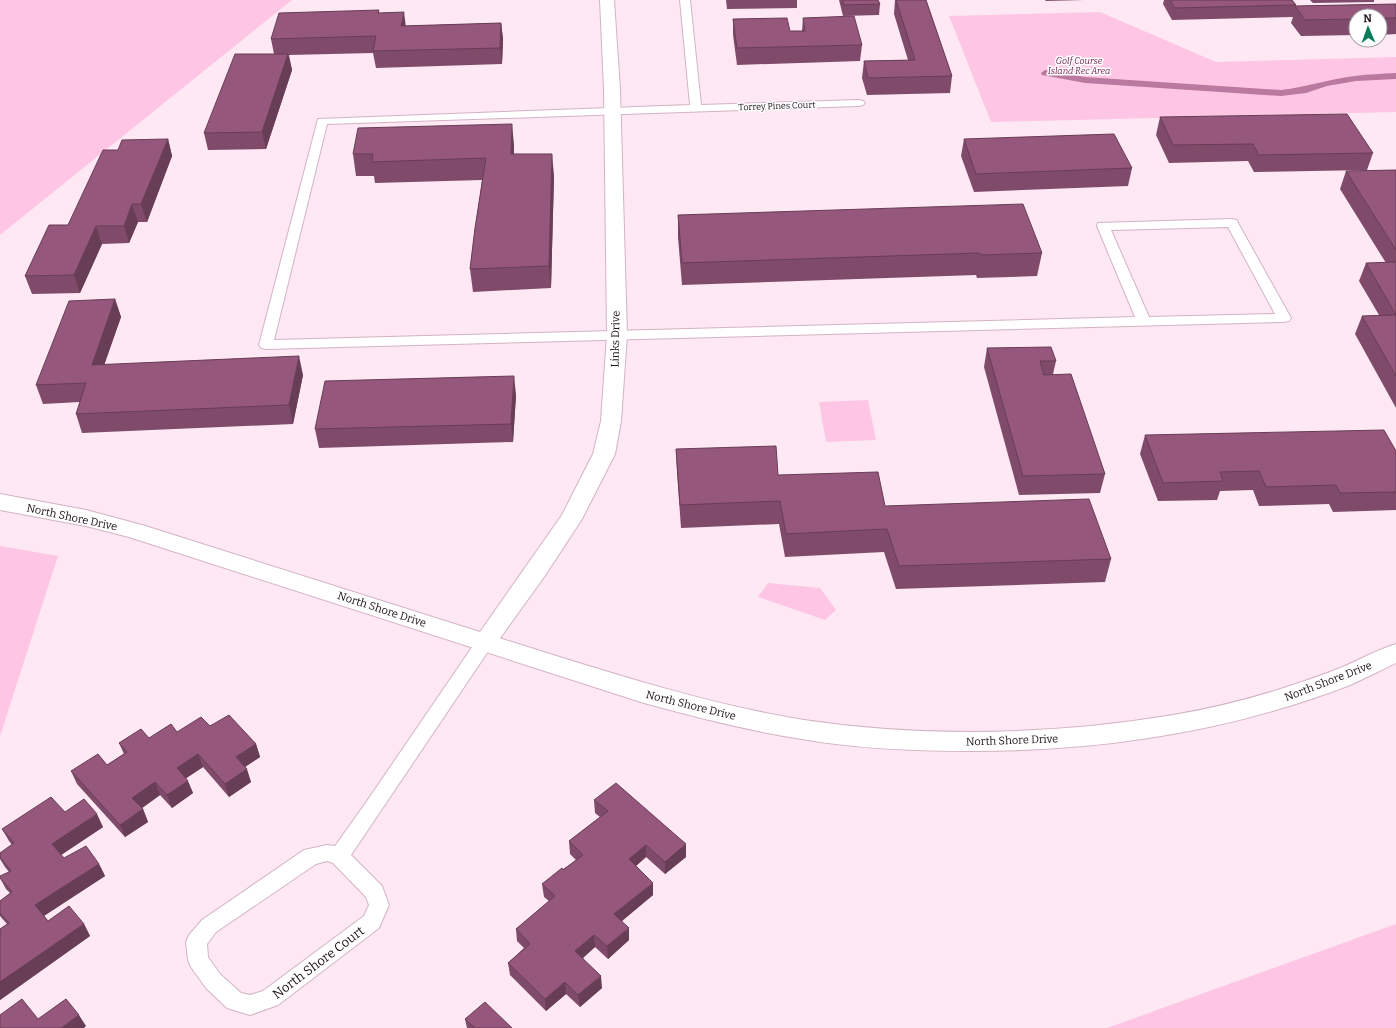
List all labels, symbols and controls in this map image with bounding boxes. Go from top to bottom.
north arrow [1348,8,1388,48]
text: N [1363,12,1373,25]
park label: Golf Course Island Rec Area [1048,56,1110,76]
street label: Torrey Pines Court [738,100,816,112]
street label: Links Drive [609,311,622,367]
street label: North Shore Drive [25,502,118,533]
street label: North Shore Drive [336,589,428,630]
street label: North Shore Drive [1283,659,1374,704]
street label: North Shore Drive [645,688,737,723]
street label: North Shore Drive [966,732,1058,749]
street label: North Shore Court [269,923,367,1002]

